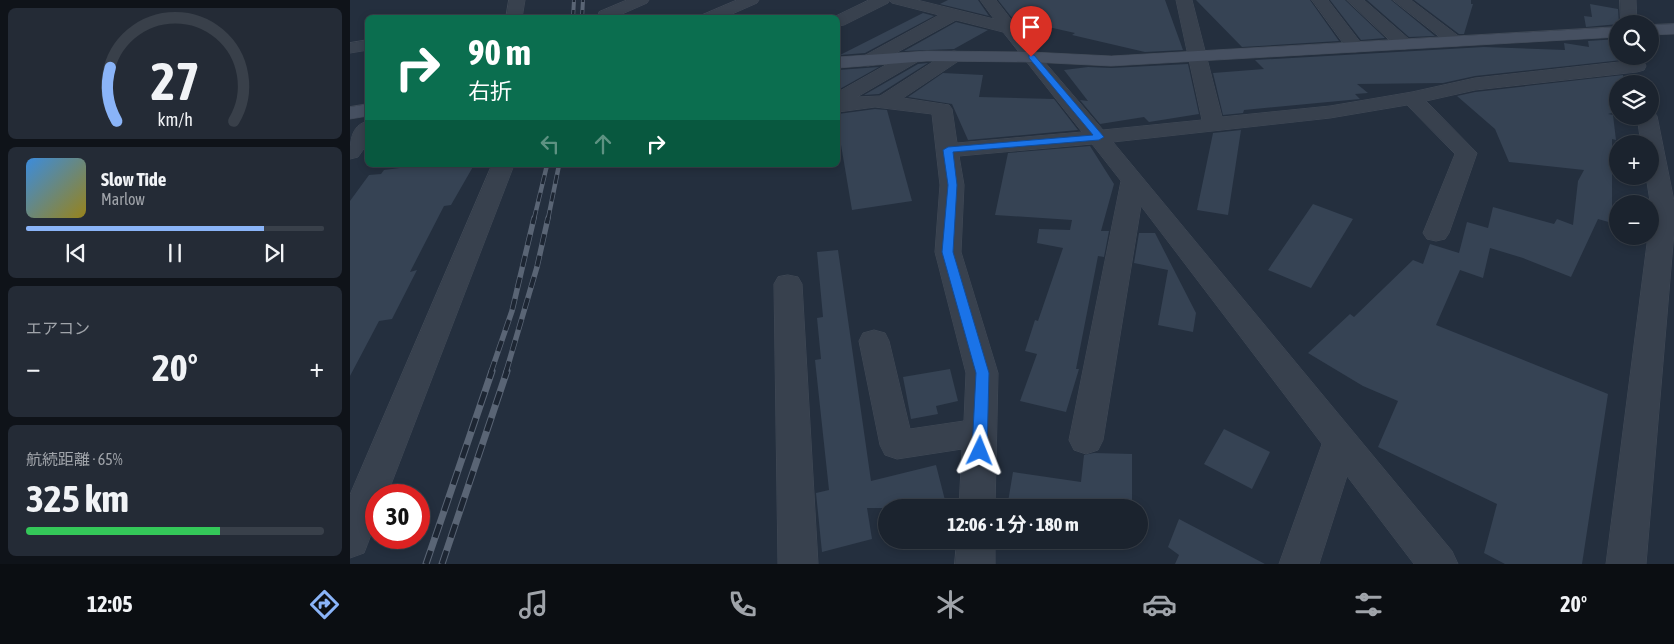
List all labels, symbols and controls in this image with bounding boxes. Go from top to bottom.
pin [1010,6,1052,57]
icon: arrive [1017,13,1045,41]
map controls [1609,15,1659,245]
button: search [1609,15,1659,65]
text: 90 m [468,32,531,72]
icon: right [385,35,450,100]
text: 27 [151,51,199,111]
button: layers [1609,75,1659,125]
text: 右折 [468,78,512,104]
text: km/h [157,109,193,130]
icon: left [536,130,564,158]
icon: ahead [589,130,617,158]
icon: right [642,130,670,158]
button: + [1609,135,1659,185]
text: Slow Tide [101,168,166,190]
text: Marlow [101,190,145,208]
button: − [1609,195,1659,245]
icon: previous [62,239,90,267]
icon: pause [161,239,189,267]
icon: next [260,239,288,267]
text: エアコン [26,319,90,337]
text: 20° [152,346,198,389]
text: − [26,351,41,383]
text: + [309,351,324,383]
position arrow [953,424,1005,476]
text: 航続距離 · 65% [26,450,123,468]
text: 325 km [26,477,129,520]
speed limit sign: 30 [365,484,430,549]
text: 12:06 · 1 分 · 180 m [947,513,1079,535]
icon: directions [307,587,342,622]
icon: music [516,587,551,622]
icon: phone [725,587,760,622]
icon: climate [933,587,968,622]
icon: car [1142,587,1177,622]
icon: filters [1351,587,1386,622]
text: 12:05 [87,591,133,617]
text: 20° [1560,591,1587,617]

